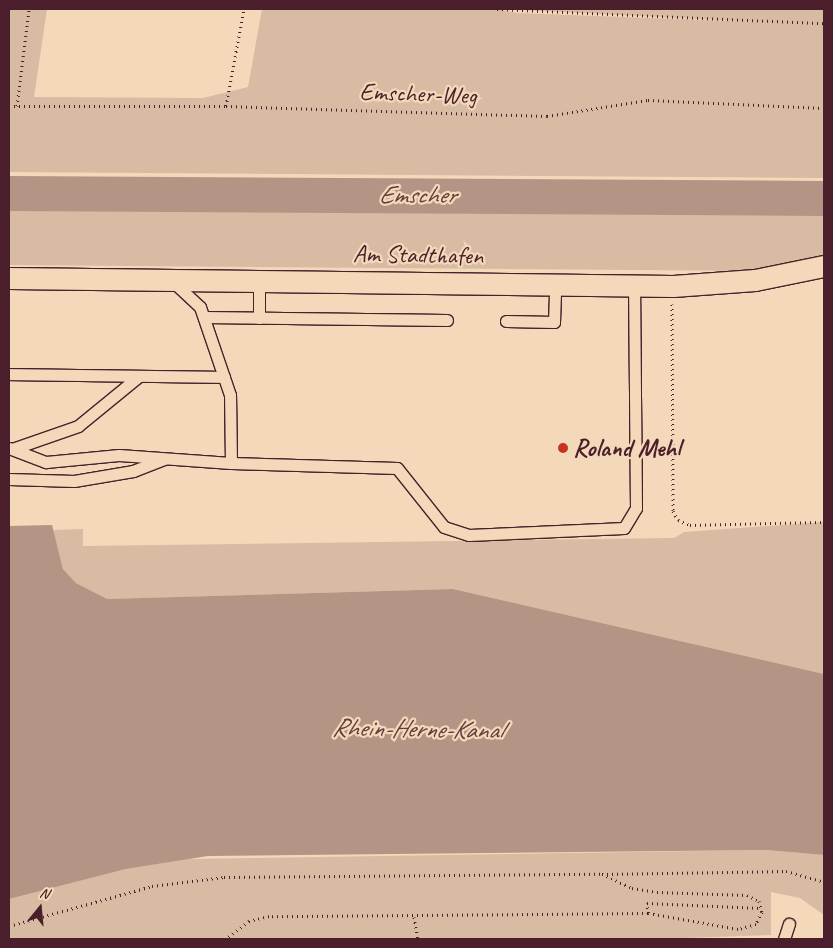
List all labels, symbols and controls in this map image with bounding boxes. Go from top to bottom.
street label: Emscher-Weg [359,77,477,111]
water label: Emscher [379,179,455,211]
street label: Am Stadthafen [352,239,484,271]
place label: Roland Mehl [573,433,681,463]
marker: Roland Mehl [557,442,569,454]
water label: Rhein-Herne-Kanal [332,712,502,746]
north arrow [15,883,65,933]
text: N [38,884,51,903]

